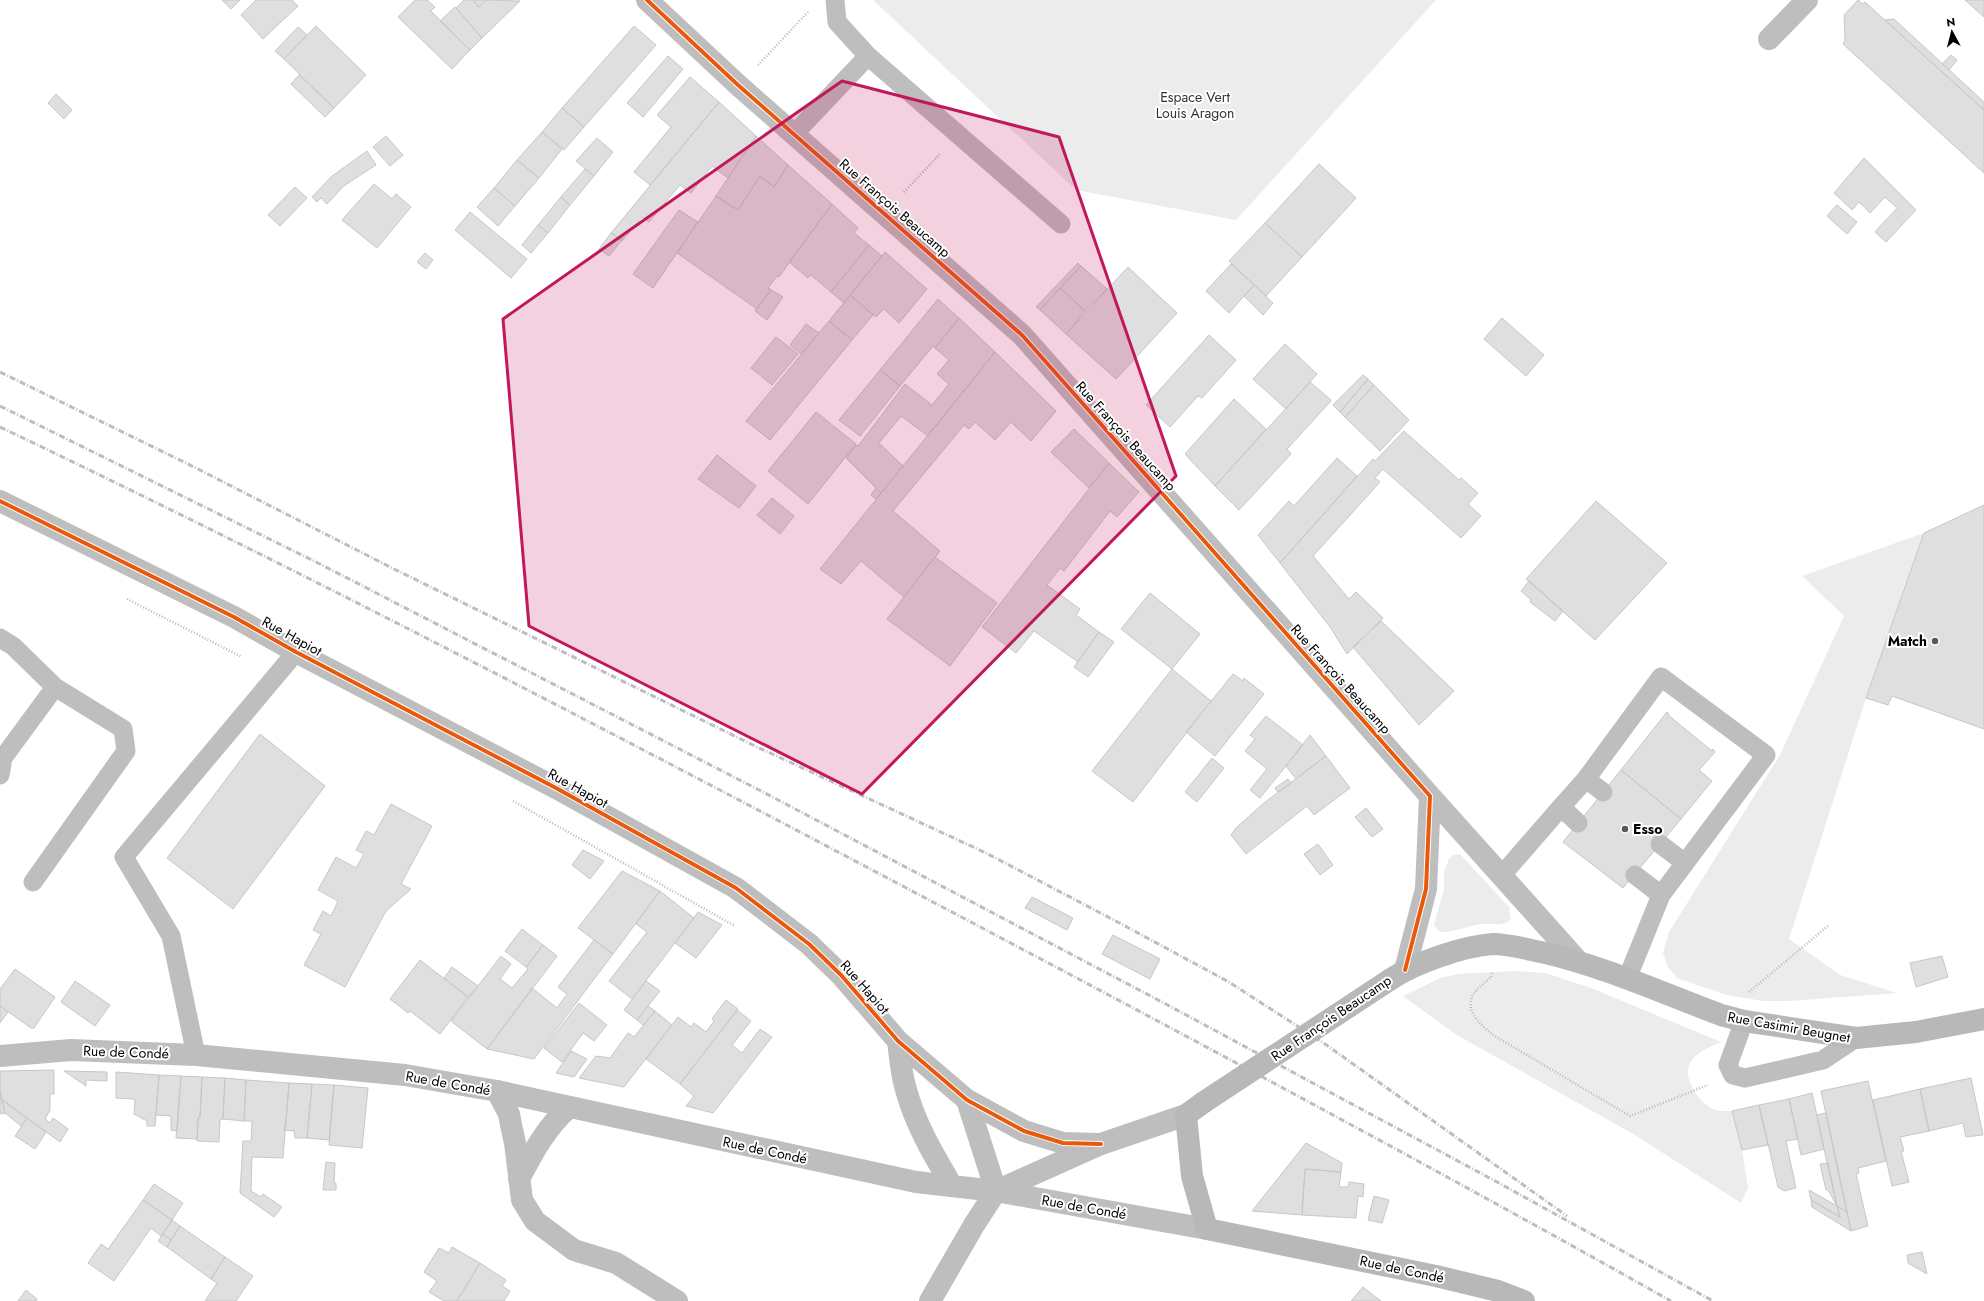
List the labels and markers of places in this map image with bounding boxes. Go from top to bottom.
place label: Match [1888,631,1927,651]
marker: Match [1930,636,1940,646]
place label: Esso [1633,819,1662,839]
marker: Esso [1620,824,1630,834]

